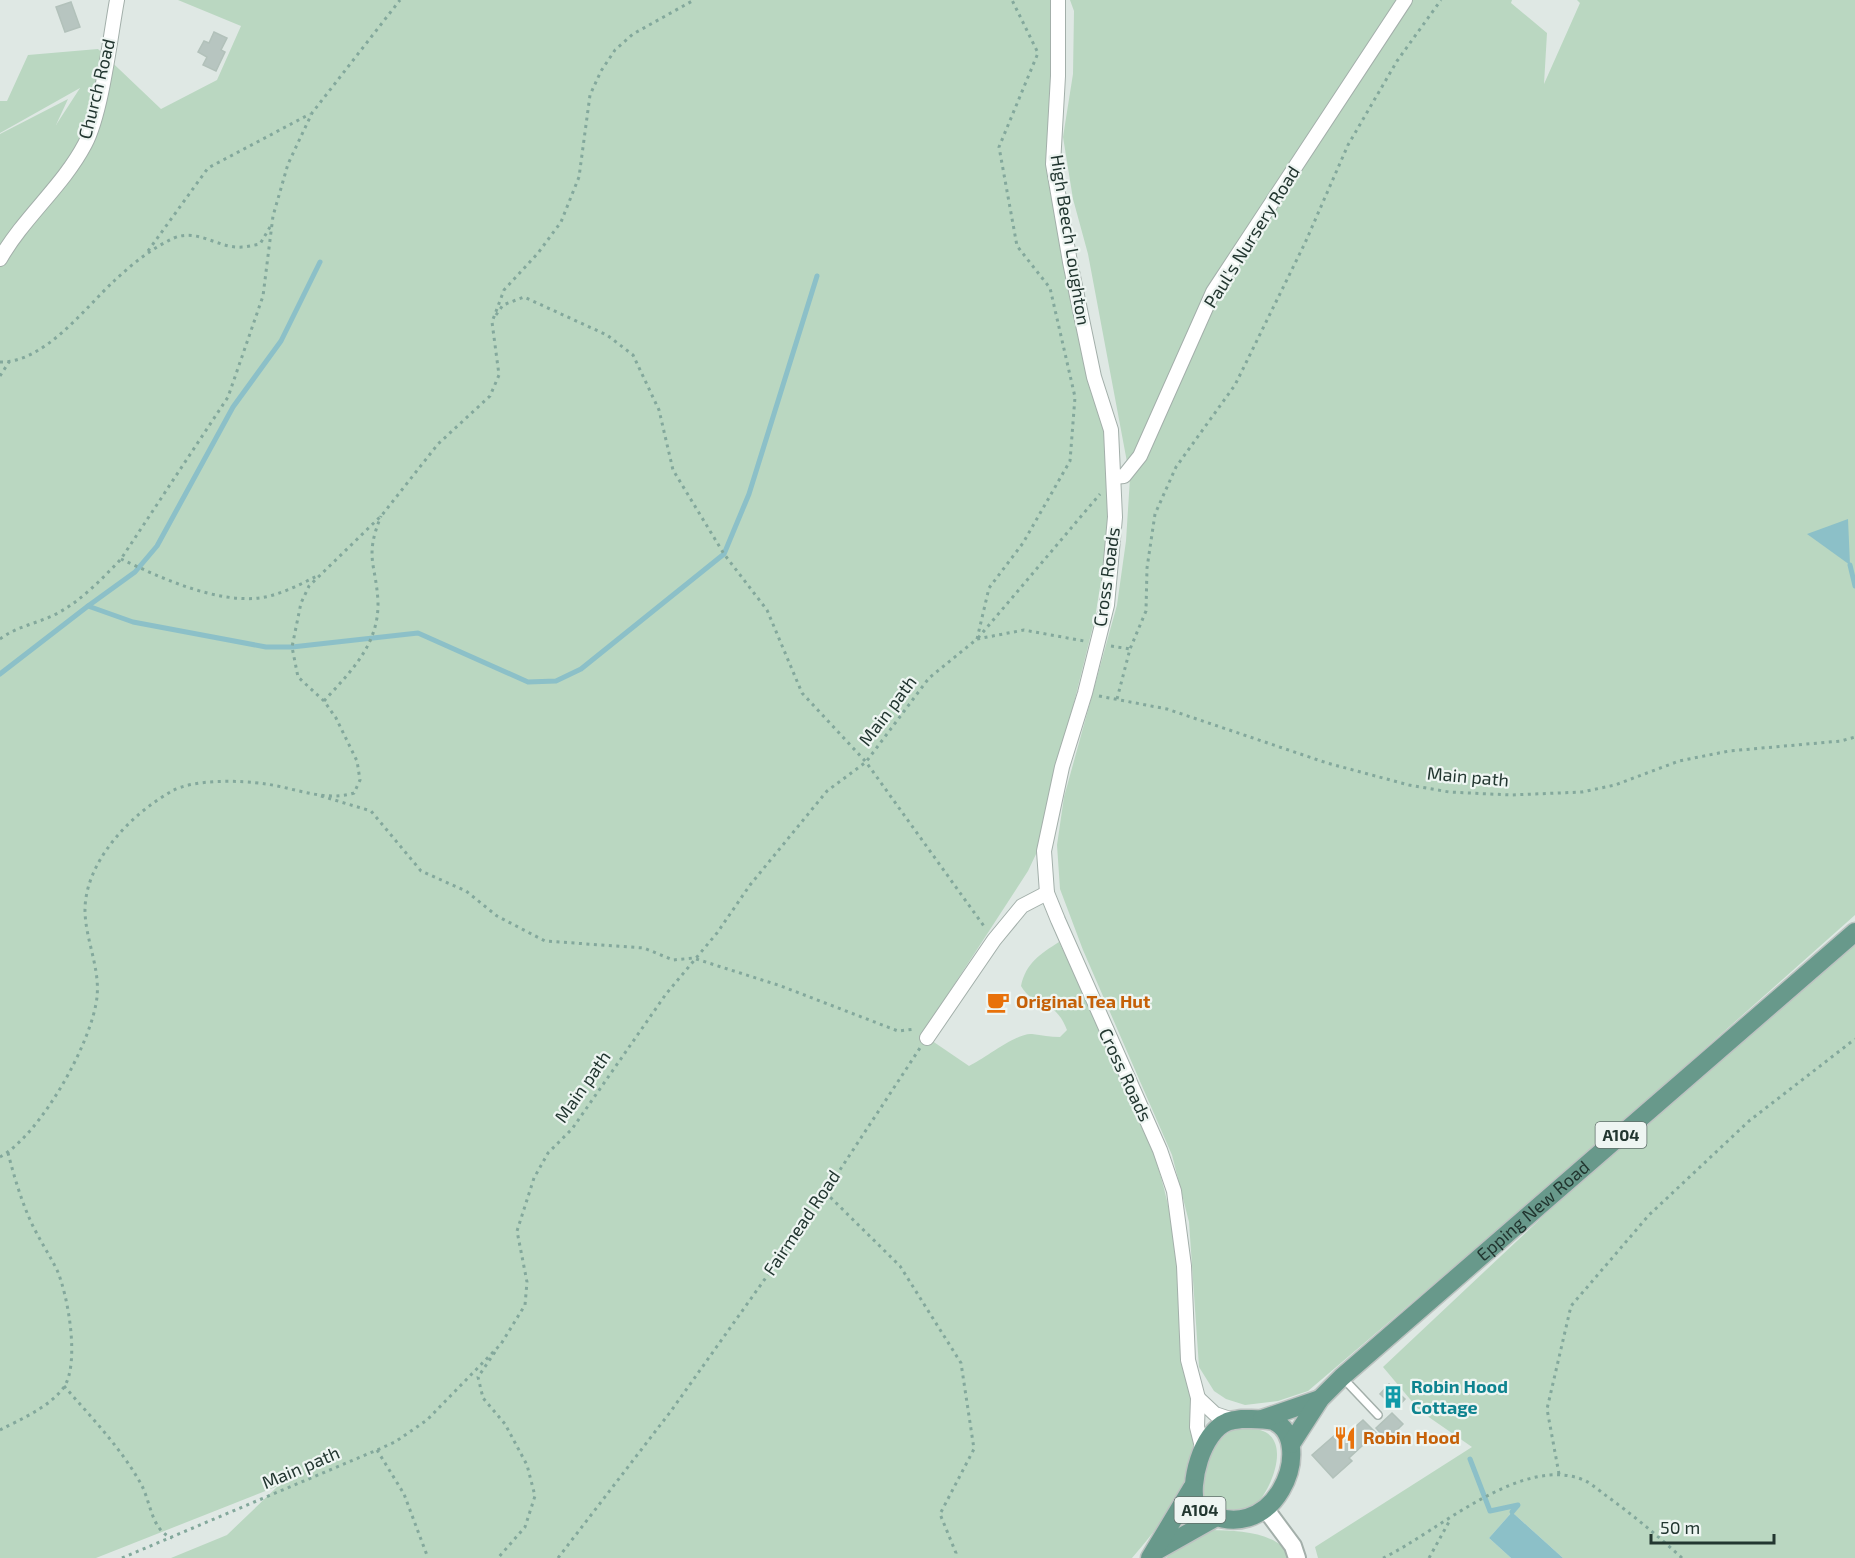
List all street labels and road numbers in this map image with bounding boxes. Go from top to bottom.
street label: Church Road [73,36,119,141]
street label: High Beech Loughton [1047,153,1095,327]
street label: Paul's Nursery Road [1199,161,1304,312]
street label: Cross Roads [1088,526,1124,628]
street label: Main path [854,671,921,750]
street label: Main path [1426,761,1510,791]
street label: Cross Roads [1095,1024,1157,1125]
street label: Main path [550,1046,615,1126]
road number: A104 [1596,1122,1646,1148]
street label: Epping New Road [1472,1155,1594,1265]
street label: Fairmead Road [758,1166,844,1279]
street label: Main path [258,1441,343,1493]
road number: A104 [1174,1497,1226,1523]

